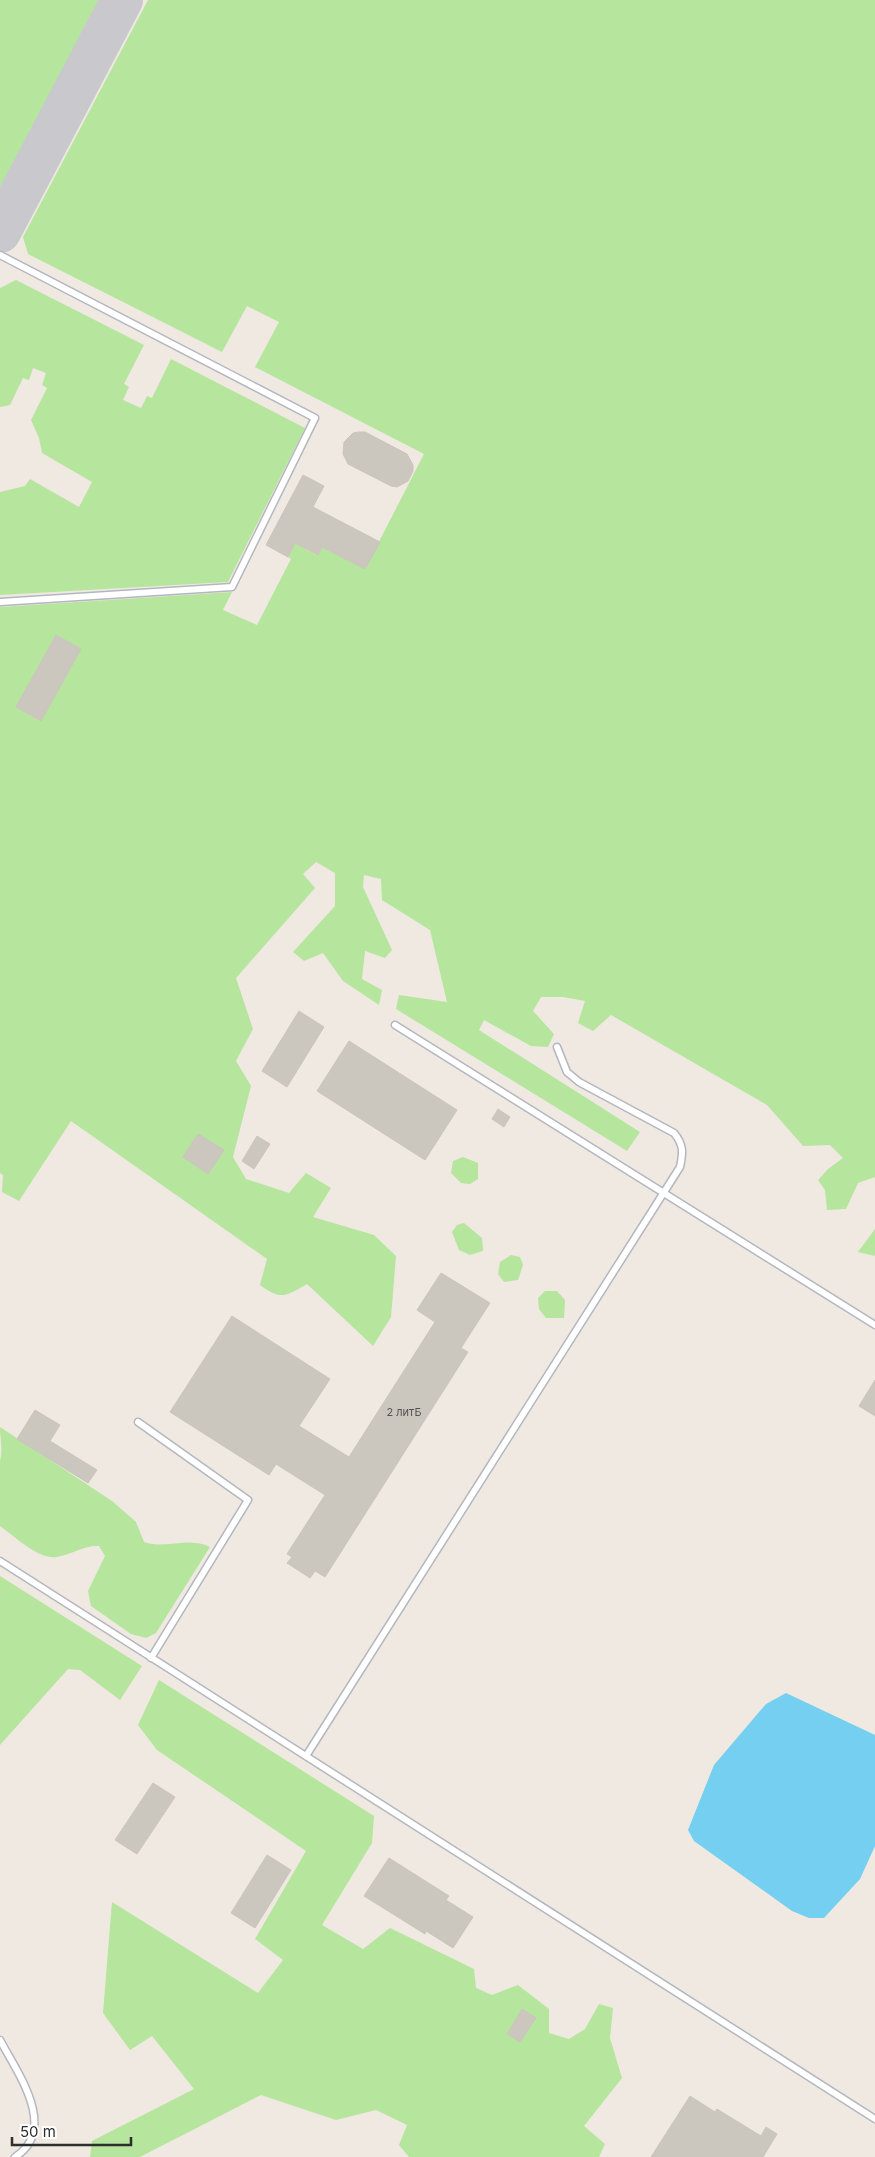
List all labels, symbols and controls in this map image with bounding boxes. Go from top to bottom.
house number: 2 литБ [386,1405,422,1419]
scale bar [12,2114,131,2146]
text: 50 m [20,2122,56,2141]

